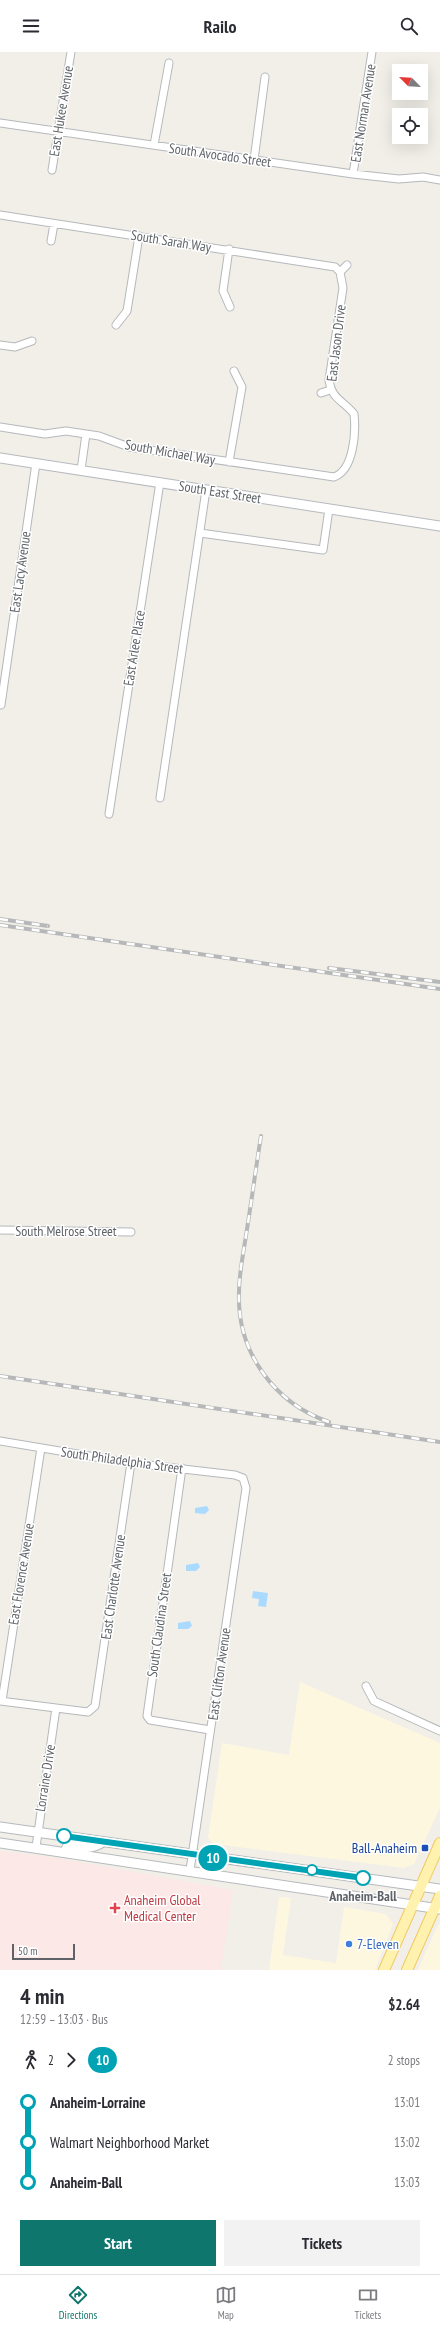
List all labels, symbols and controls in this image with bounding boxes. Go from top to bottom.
icon: menu [20,15,42,37]
text: Railo [204,15,236,38]
icon: search [398,15,420,37]
street label: East Norman Avenue [346,62,380,164]
street label: East Hukee Avenue [45,64,77,158]
north arrow [392,64,428,100]
map controls [392,64,428,144]
button: locate [392,108,428,144]
street label: South Avocado Street [168,139,272,171]
street label: South Sarah Way [130,226,213,256]
street label: East Jason Drive [322,303,350,383]
street label: South Michael Way [123,435,217,469]
street label: South East Street [177,477,263,507]
street label: East Lacy Avenue [5,530,35,614]
street label: East Arlee Place [119,609,149,687]
street label: South Melrose Street [15,1222,117,1240]
street label: South Philadelphia Street [60,1442,184,1478]
street label: East Florence Avenue [4,1522,38,1626]
street label: East Charlotte Avenue [97,1533,129,1641]
street label: South Claudina Street [143,1571,175,1678]
street label: East Clifton Avenue [204,1626,234,1721]
street label: Lorraine Drive [31,1743,59,1813]
unlabelled marker [56,1828,72,1844]
place label: Ball-Anaheim [352,1839,417,1857]
marker: Ball-Anaheim [420,1843,430,1853]
line badge: 10 [195,1845,231,1871]
text: 10 [206,1849,220,1867]
unlabelled marker [306,1864,318,1876]
marker: Anaheim-Ball [355,1870,371,1886]
place label: Anaheim-Ball [328,1887,397,1905]
place label: Anaheim Global Medical Center [124,1891,201,1925]
marker: Anaheim Global Medical Center [109,1902,121,1914]
place label: 7-Eleven [357,1935,399,1953]
marker: 7-Eleven [344,1939,354,1949]
scale bar [12,1942,75,1961]
text: 50 m [18,1944,37,1958]
text: 4 min [20,1982,64,2010]
text: $2.64 [388,1995,420,2014]
text: 12:59 – 13:03 · Bus [20,2011,108,2028]
icon: walk [20,2049,42,2071]
icon: forward [60,2049,82,2071]
text: 10 [96,2051,109,2069]
text: 2 [48,2052,54,2069]
text: 2 stops [388,2052,420,2069]
text: Anaheim-Lorraine [50,2093,146,2112]
text: 13:01 [394,2094,420,2111]
text: Walmart Neighborhood Market [50,2133,209,2152]
text: 13:02 [394,2134,420,2151]
text: Anaheim-Ball [50,2173,122,2192]
text: 13:03 [394,2174,420,2191]
button: Start [20,2220,216,2266]
button: Tickets [224,2220,420,2266]
tab: Directions [59,2284,97,2322]
tab: Map [215,2284,237,2322]
tab: Tickets [354,2284,381,2322]

